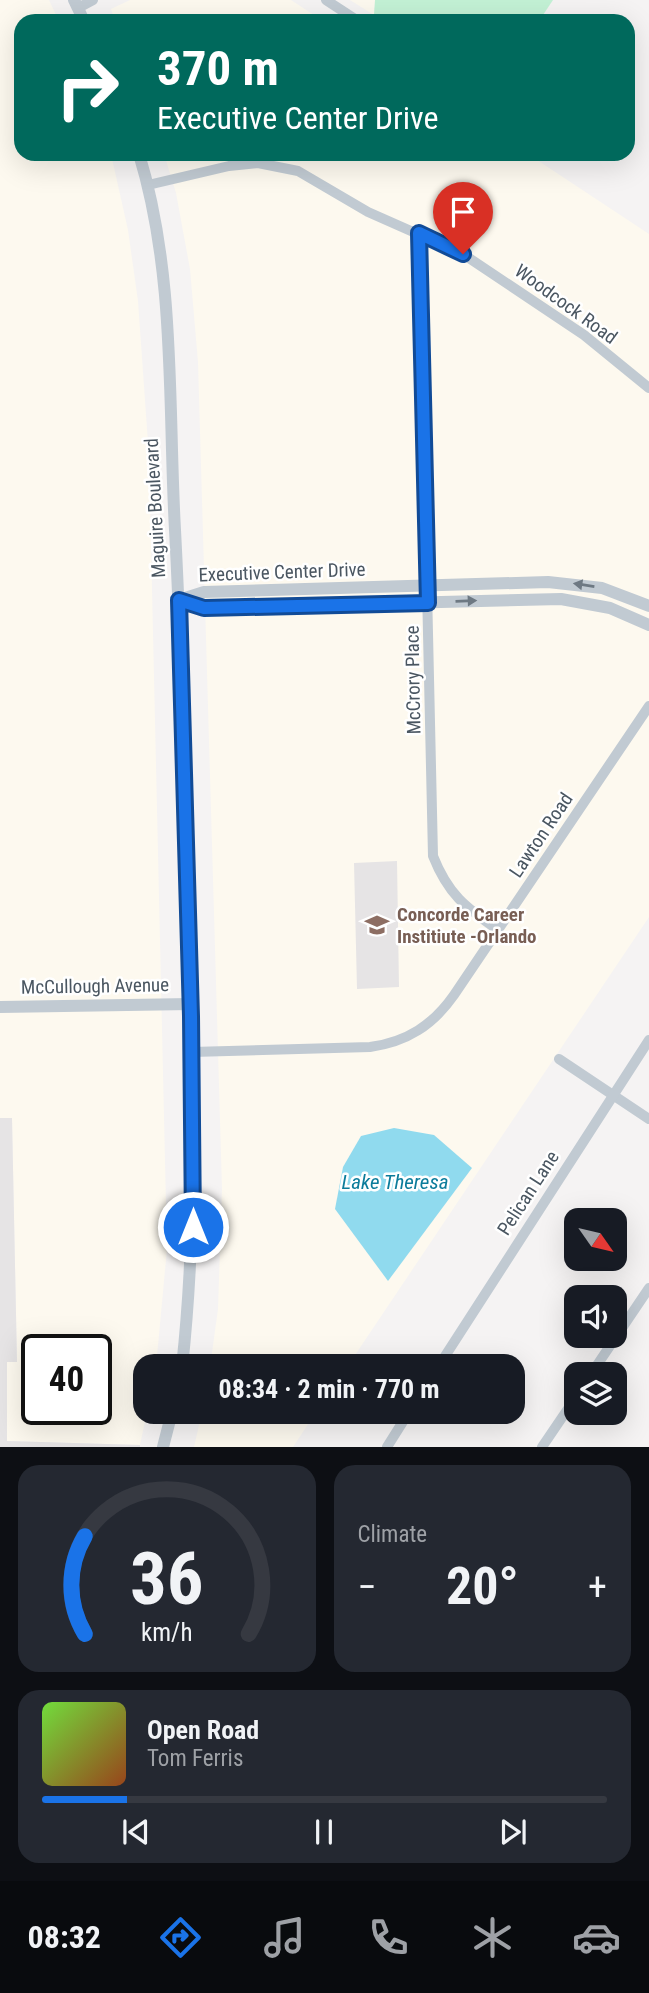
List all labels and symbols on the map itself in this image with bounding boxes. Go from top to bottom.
pin [433,182,493,254]
street label: Woodcock Road [510,259,622,349]
street label: Maguire Boulevard [140,438,170,578]
street label: Executive Center Drive [198,558,366,586]
one-way arrow [573,579,595,590]
one-way arrow [455,596,477,607]
street label: McCrory Place [401,625,425,735]
street label: Lawton Road [504,788,578,882]
place label: Concorde Career Institiute -Orlando [397,903,537,948]
school or university icon: Concorde Career Institiute -Orlando [363,911,391,939]
street label: McCullough Avenue [21,973,169,999]
street label: Pelican Lane [492,1147,564,1239]
water label: Lake Theresa [342,1170,448,1194]
position arrow [156,1190,230,1264]
north arrow [564,1208,626,1270]
speed limit sign: 40 [21,1334,112,1425]

